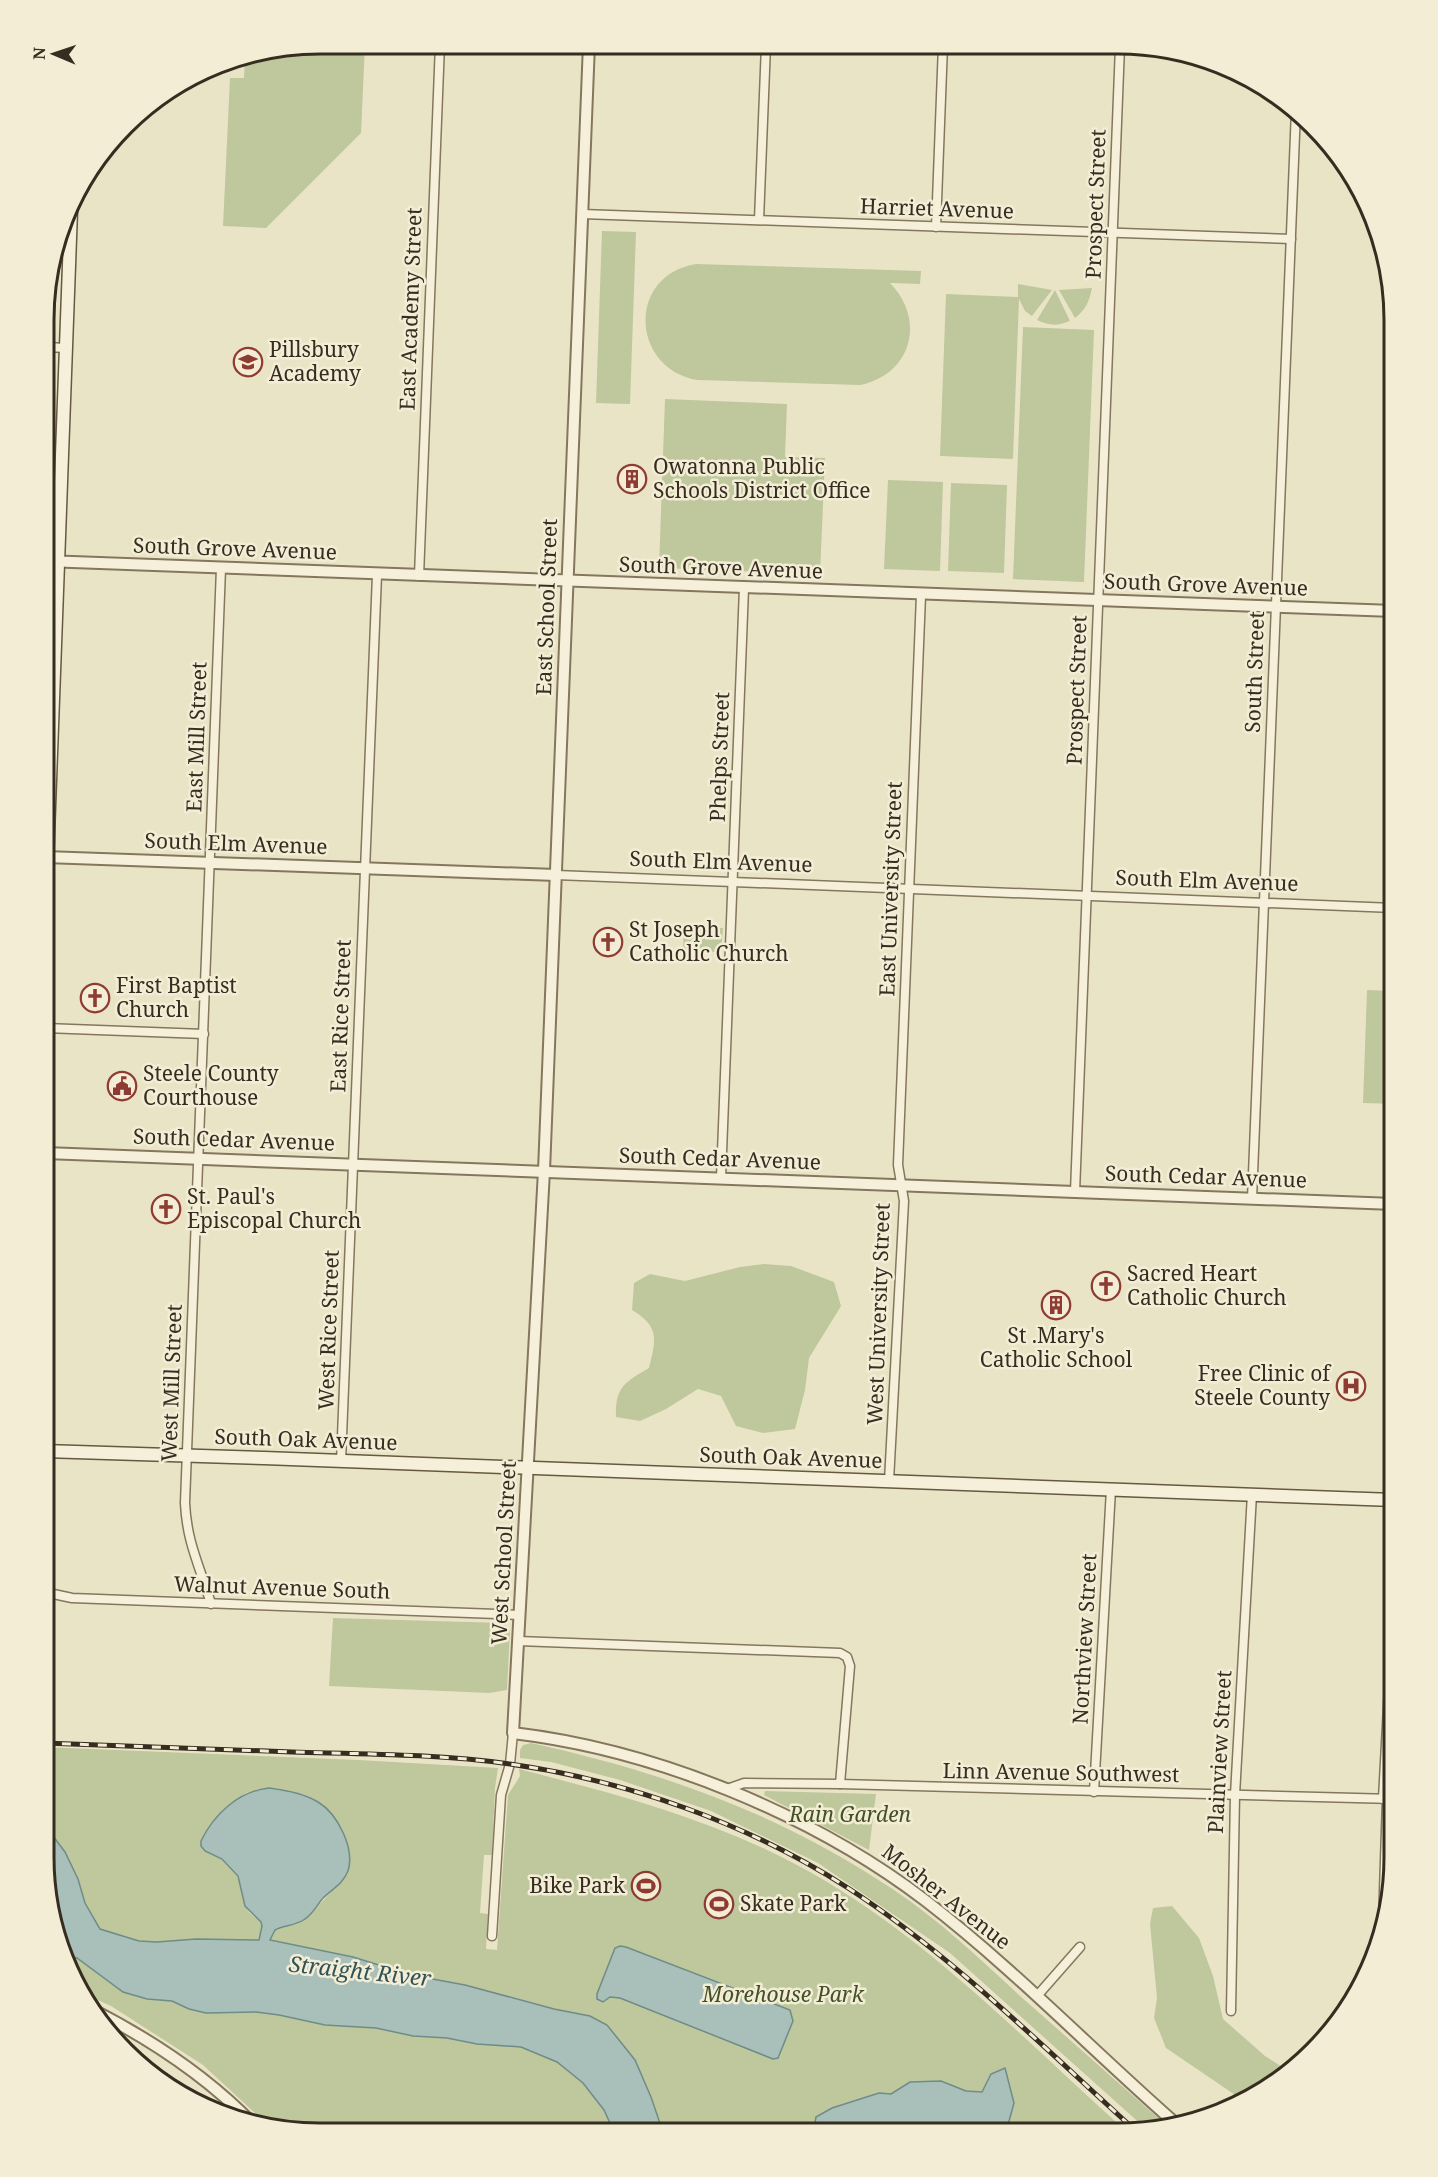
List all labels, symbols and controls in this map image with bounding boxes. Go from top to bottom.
north arrow [24,24,84,84]
text: N [28,46,50,60]
street label: Prospect Street [1078,128,1112,279]
street label: Harriet Avenue [860,191,1015,225]
street label: East Academy Street [392,207,428,411]
place label: Pillsbury Academy [269,335,361,387]
school or university icon: Pillsbury Academy [232,346,264,378]
place label: Owatonna Public Schools District Office [653,452,871,504]
building icon: Owatonna Public Schools District Office [616,463,648,495]
street label: East School Street [529,518,563,696]
street label: South Grove Avenue [133,530,337,566]
street label: South Grove Avenue [619,549,823,585]
street label: South Grove Avenue [1104,566,1308,602]
street label: South Street [1238,611,1270,733]
street label: Prospect Street [1059,614,1093,765]
street label: East Mill Street [179,661,213,813]
street label: Phelps Street [703,691,735,822]
street label: East University Street [872,781,908,997]
street label: South Elm Avenue [144,826,328,860]
street label: South Elm Avenue [629,844,813,878]
street label: South Elm Avenue [1115,863,1299,897]
place label: St Joseph Catholic Church [629,915,789,967]
church icon: St Joseph Catholic Church [592,926,624,958]
street label: East Rice Street [323,939,357,1093]
place label: First Baptist Church [116,971,237,1023]
church icon: First Baptist Church [79,982,111,1014]
place label: Steele County Courthouse [143,1059,279,1111]
public building icon: Steele County Courthouse [106,1070,138,1102]
street label: South Cedar Avenue [132,1121,336,1157]
street label: South Cedar Avenue [618,1140,822,1176]
street label: South Cedar Avenue [1104,1158,1308,1194]
place label: St. Paul's Episcopal Church [187,1182,361,1234]
church icon: St. Paul's Episcopal Church [150,1193,182,1225]
street label: West University Street [860,1202,896,1426]
street label: West Rice Street [311,1249,345,1411]
place label: Sacred Heart Catholic Church [1127,1259,1287,1311]
church icon: Sacred Heart Catholic Church [1090,1270,1122,1302]
building icon: St .Mary's Catholic School [1040,1289,1072,1321]
street label: West Mill Street [154,1304,188,1462]
place label: St .Mary's Catholic School [980,1321,1133,1373]
place label: Free Clinic of Steele County [1194,1359,1332,1411]
hospital icon: Free Clinic of Steele County [1335,1370,1367,1402]
street label: South Oak Avenue [214,1422,398,1456]
street label: South Oak Avenue [699,1440,883,1474]
street label: West School Street [484,1460,522,1646]
street label: Northview Street [1066,1553,1102,1725]
street label: Walnut Avenue South [173,1569,391,1605]
street label: Plainview Street [1201,1670,1237,1834]
street label: Linn Avenue Southwest [942,1756,1180,1788]
park label: Rain Garden [788,1800,912,1828]
street label: Mosher Avenue [876,1837,1017,1955]
sports icon: Bike Park [630,1870,662,1902]
place label: Bike Park [529,1871,626,1899]
sports icon: Skate Park [703,1888,735,1920]
place label: Skate Park [740,1889,847,1917]
water label: Straight River [287,1948,433,1992]
park label: Morehouse Park [701,1980,865,2008]

